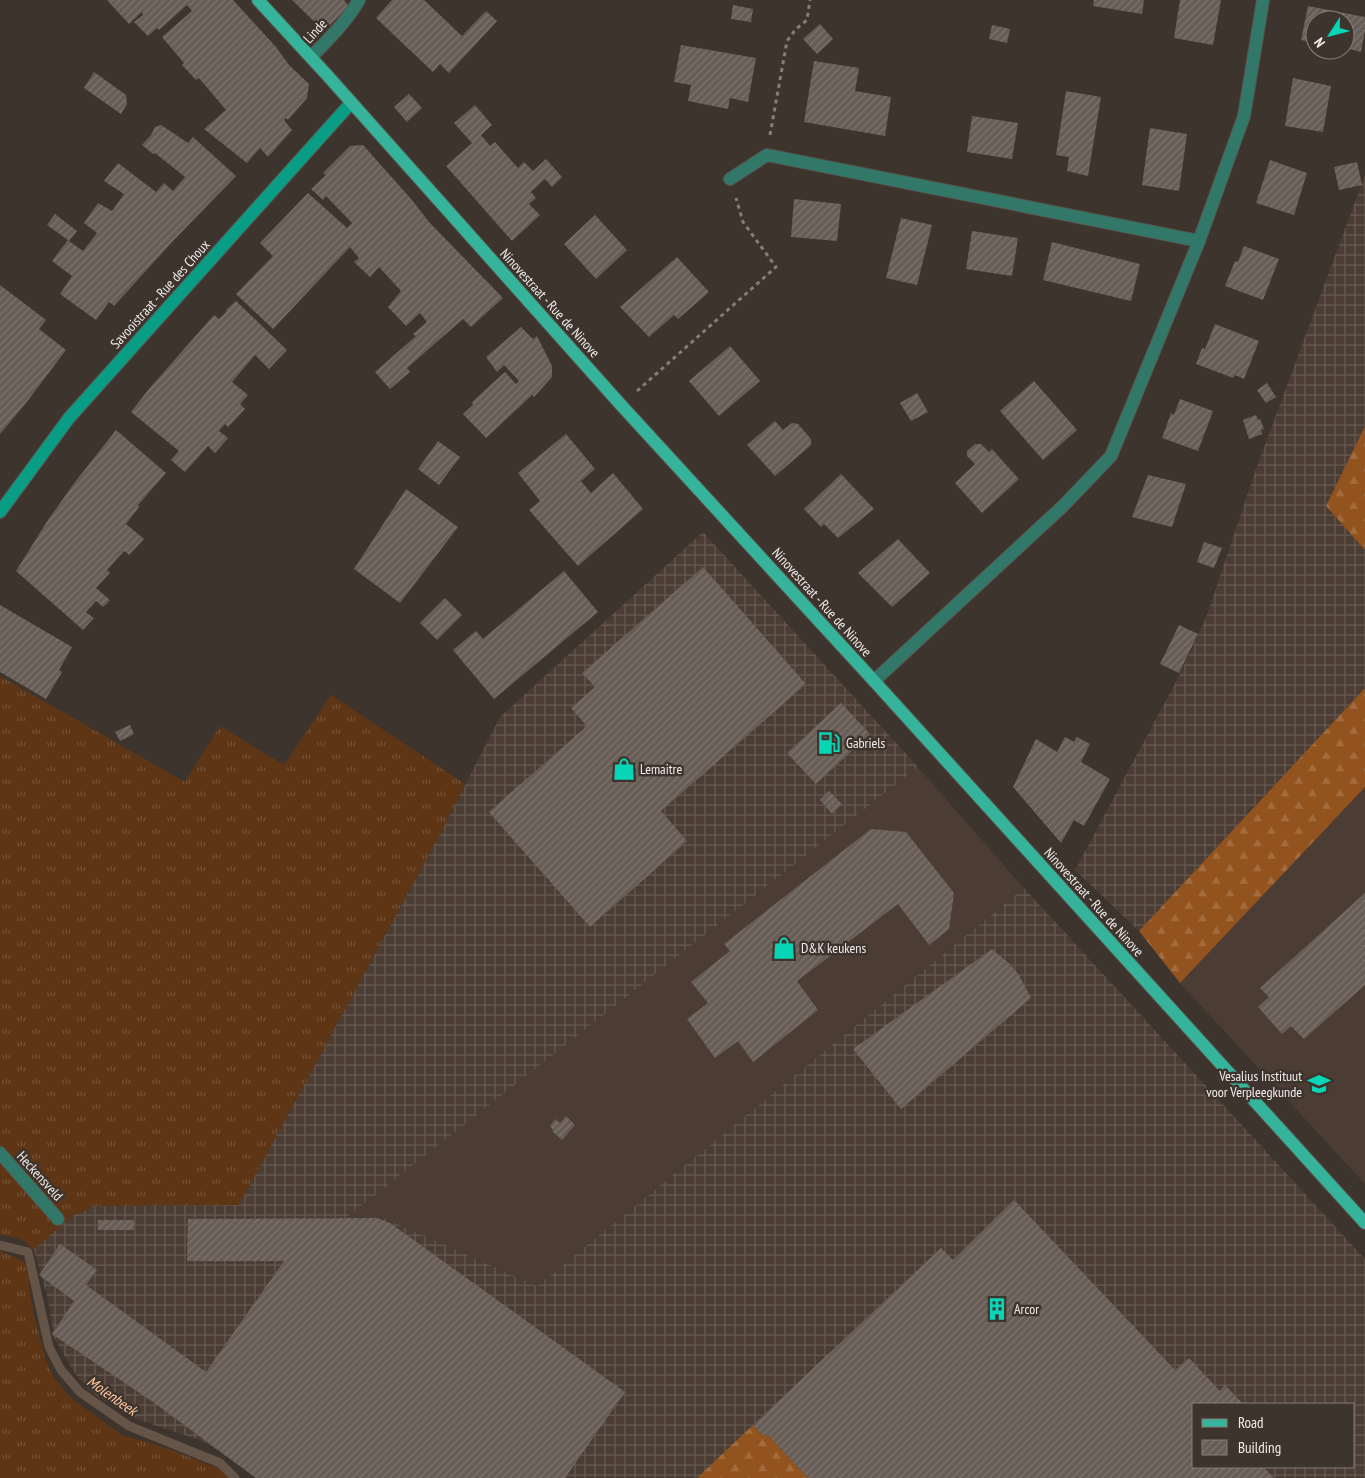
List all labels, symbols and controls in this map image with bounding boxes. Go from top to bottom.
north arrow [1305,10,1355,60]
street label: Linde [299,15,331,47]
text: N [1310,34,1329,51]
street label: Savooistraat - Rue des Choux [106,236,214,352]
street label: Ninovestraat - Rue de Ninove [496,245,604,361]
street label: Ninovestraat - Rue de Ninove [768,544,876,660]
fuel station icon: Gabriels [816,730,842,756]
place label: Gabriels [846,734,885,752]
shop icon: Lemaitre [611,756,637,782]
place label: Lemaitre [640,760,682,778]
street label: Ninovestraat - Rue de Ninove [1040,844,1148,960]
shop icon: D&K keukens [771,935,797,961]
place label: D&K keukens [801,939,866,957]
place label: Vesalius Instituut voor Verpleegkunde [1206,1067,1302,1101]
school or university icon: Vesalius Instituut voor Verpleegkunde [1306,1071,1332,1097]
street label: Heckensveld [13,1147,67,1205]
building icon: Arcor [984,1296,1010,1322]
place label: Arcor [1014,1300,1039,1318]
water label: Molenbeek [84,1371,143,1421]
legend [1192,1403,1355,1468]
text: Road [1238,1413,1264,1432]
text: Building [1238,1438,1281,1457]

